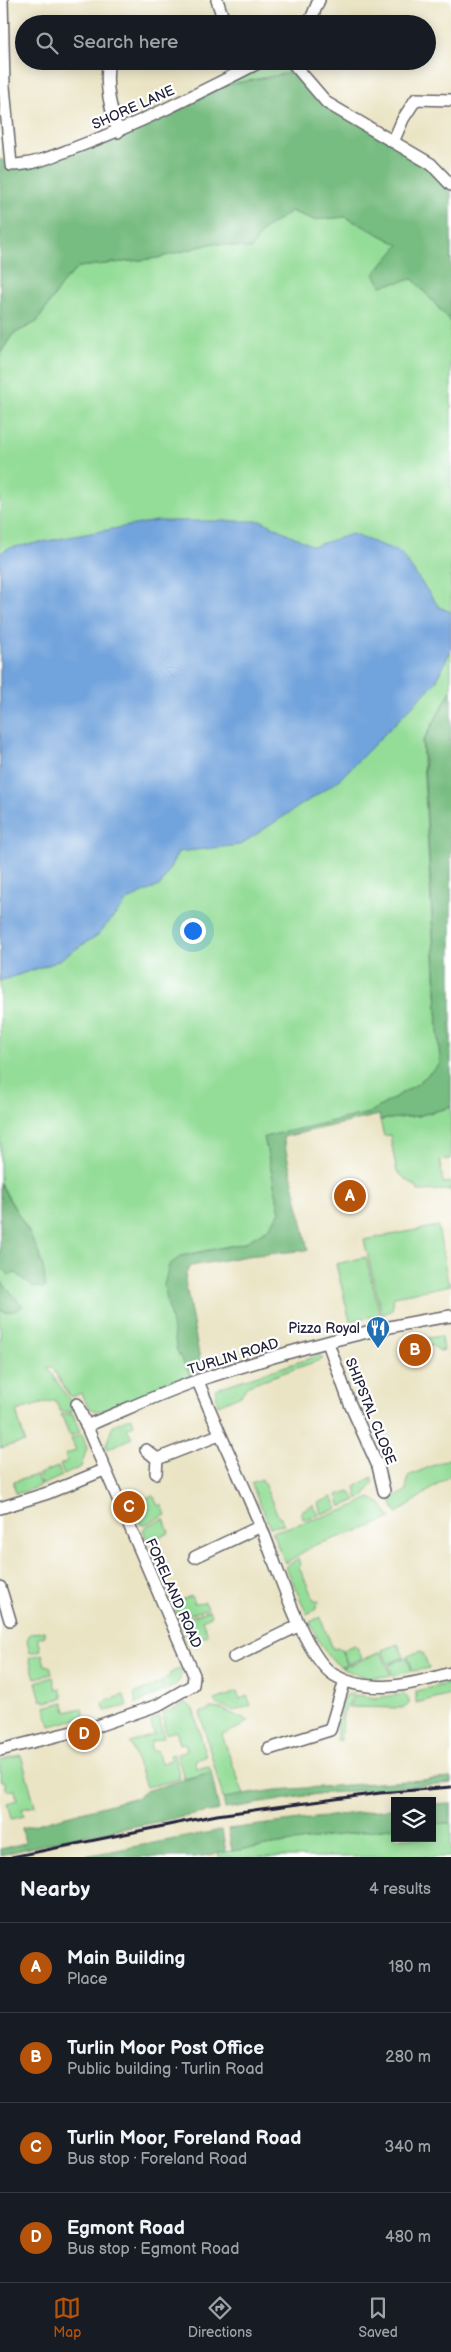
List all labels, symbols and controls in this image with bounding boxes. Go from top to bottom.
search box [15,15,436,70]
icon: search [33,29,61,57]
text: Search here [73,31,178,54]
street label: SHORE LANE [89,82,177,133]
your location [180,918,206,944]
pin: A [334,1177,366,1215]
restaurant icon: Pizza Royal [365,1315,391,1349]
place label: Pizza Royal [288,1320,360,1337]
pin: B [399,1331,431,1369]
street label: TURLIN ROAD [186,1335,281,1378]
street label: SHIPSTAL CLOSE [341,1355,400,1467]
pin: C [113,1488,145,1526]
street label: FORELAND ROAD [142,1536,205,1651]
pin: D [68,1715,100,1753]
map controls [391,1797,436,1842]
button: layers [391,1797,436,1842]
text: Nearby [20,1877,90,1902]
text: 4 results [369,1880,431,1899]
text: Main Building [67,1947,185,1970]
text: A [31,1958,41,1977]
text: 180 m [389,1958,431,1977]
text: Place [67,1970,108,1989]
text: Turlin Moor Post Office [67,2037,264,2060]
text: B [30,2048,42,2067]
text: 280 m [385,2048,431,2067]
text: Public building · Turlin Road [67,2060,264,2079]
text: Turlin Moor, Foreland Road [67,2127,301,2150]
text: C [30,2138,42,2157]
text: 340 m [384,2138,431,2157]
text: Bus stop · Foreland Road [67,2150,247,2169]
text: Egmont Road [67,2217,185,2240]
text: D [30,2228,42,2247]
text: 480 m [385,2228,431,2247]
text: Bus stop · Egmont Road [67,2240,239,2259]
tab: Map [53,2294,81,2341]
tab: Directions [188,2294,252,2341]
tab: Saved [358,2294,398,2341]

